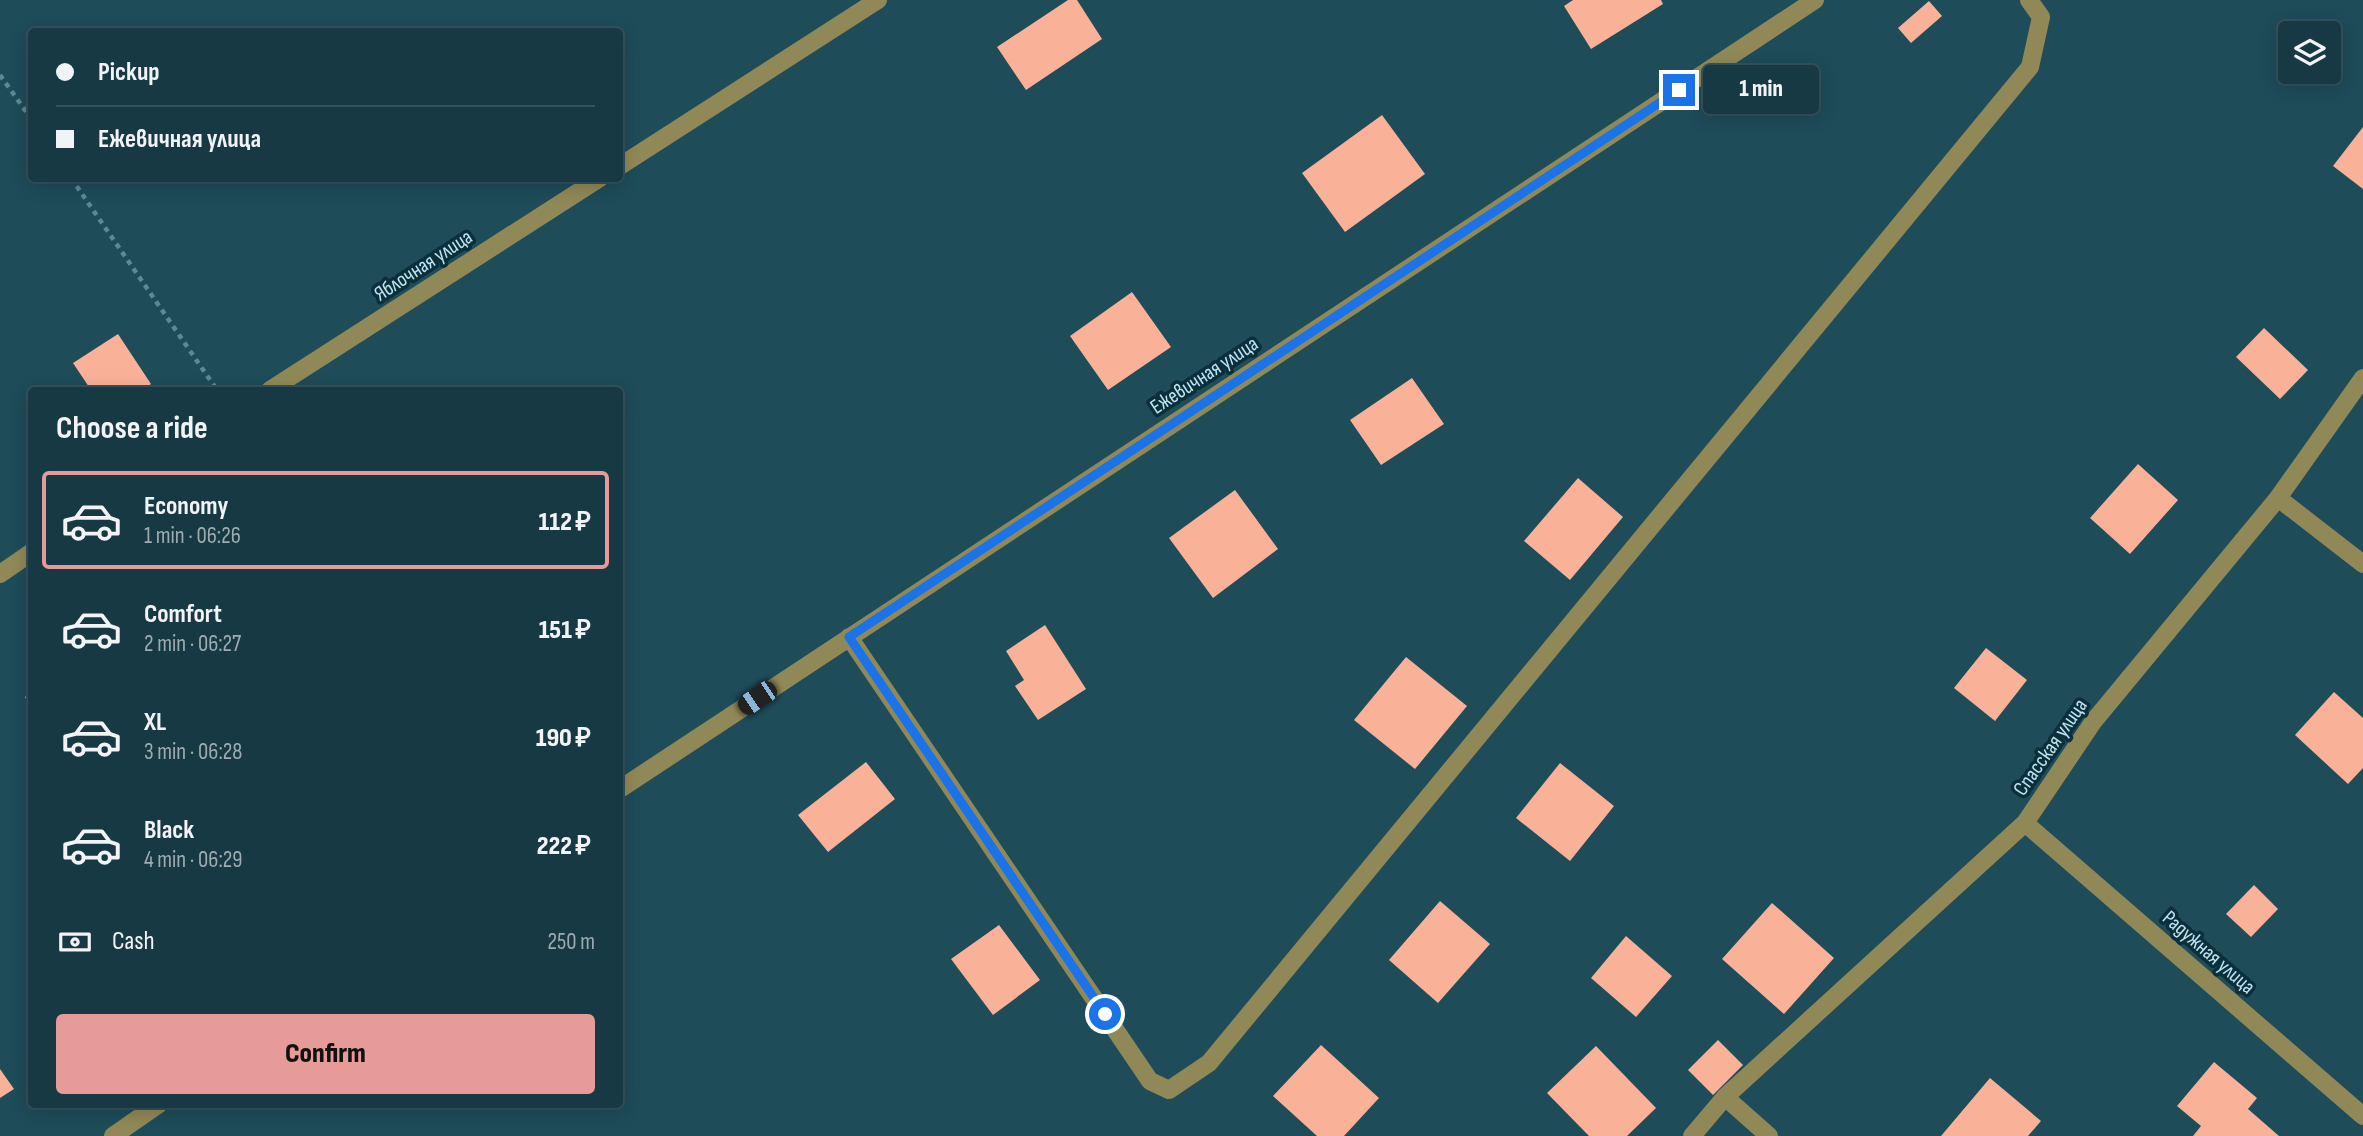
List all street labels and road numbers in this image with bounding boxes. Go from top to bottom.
street label: Яблочная улица [369,224,477,306]
street label: Ежевичная улица [1146,331,1263,420]
street label: Спасская улица [2008,694,2093,800]
street label: Радужная улица [2157,905,2260,999]

